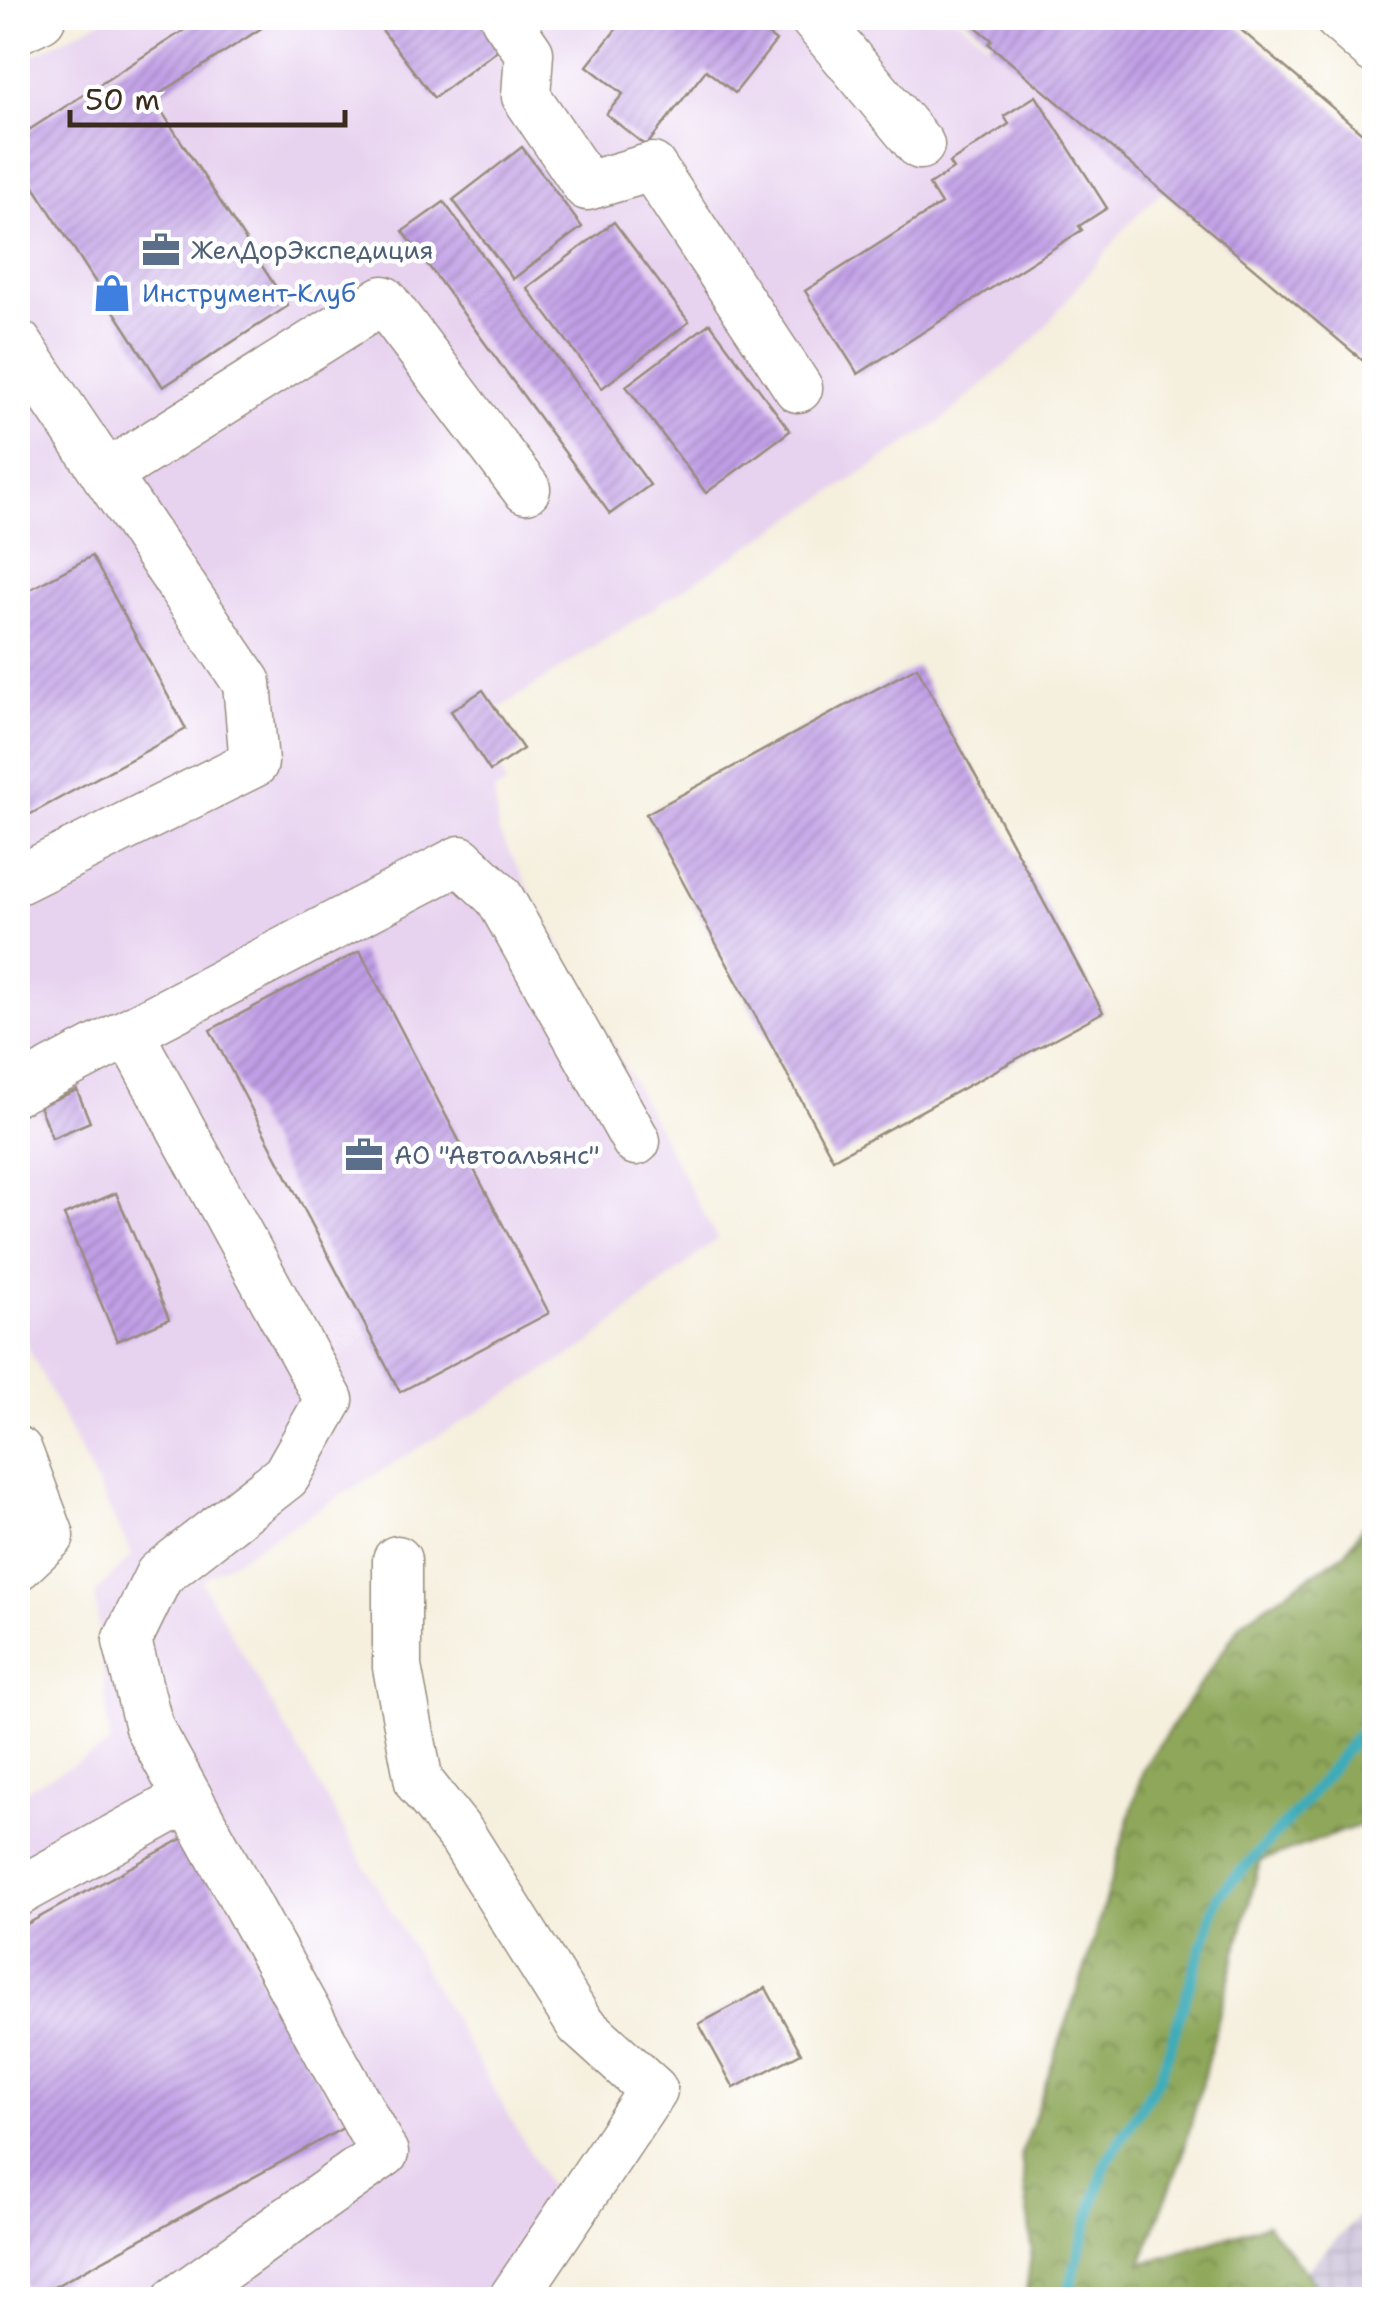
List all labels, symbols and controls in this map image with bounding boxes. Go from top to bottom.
scale bar [70,65,345,127]
text: 50 m [85,79,160,120]
office icon: ЖелДорЭкспедиция [140,229,182,271]
place label: ЖелДорЭкспедиция [191,233,433,267]
shop icon: Инструмент-Клуб [91,272,133,314]
place label: Инструмент-Клуб [142,276,356,310]
office icon: АО "Автоальянс" [343,1134,385,1176]
place label: АО "Автоальянс" [394,1138,600,1172]

